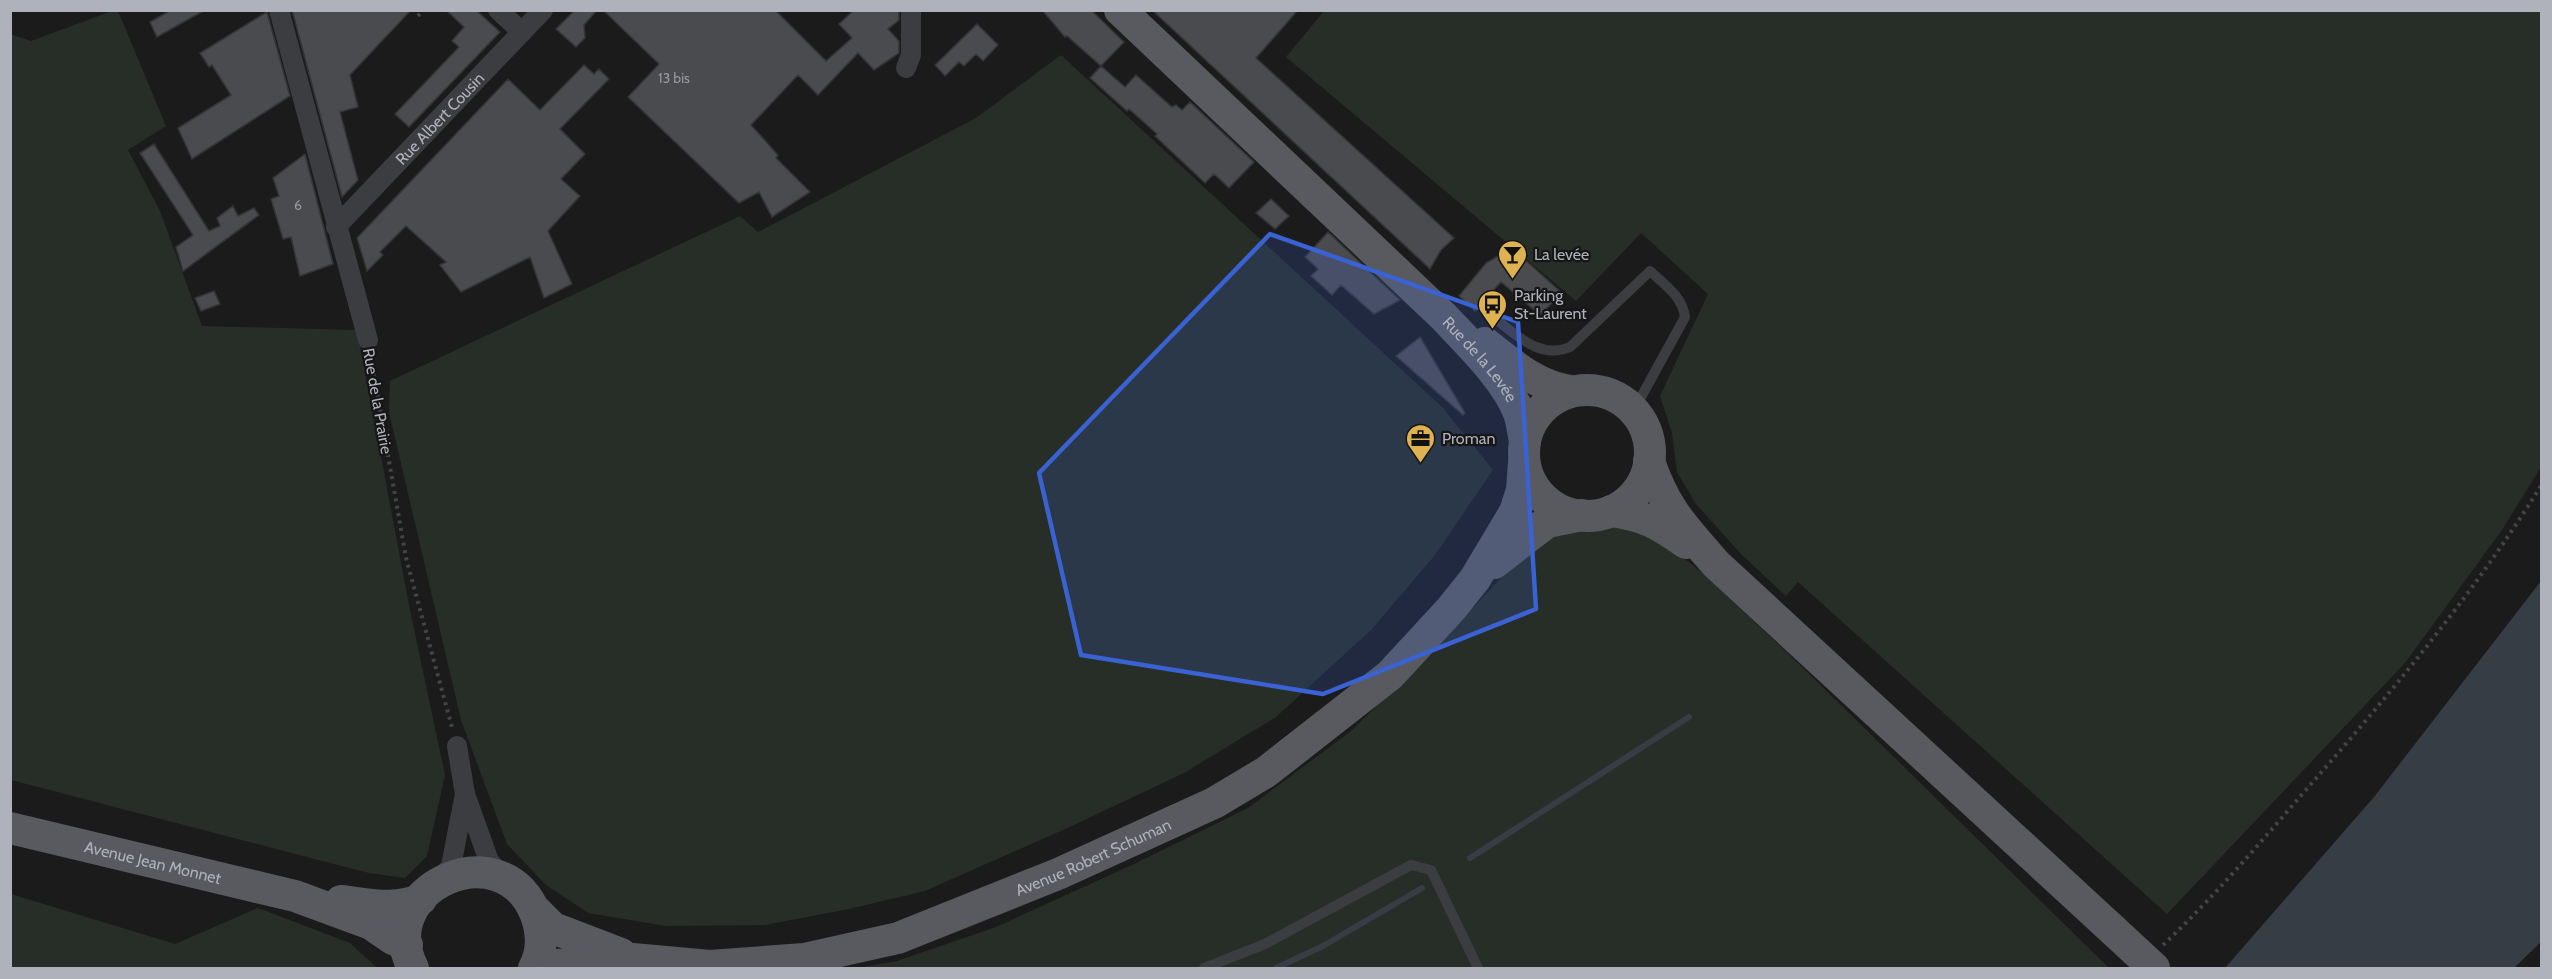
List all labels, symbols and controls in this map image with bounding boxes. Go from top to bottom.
street label: Rue Albert Cousin [392,69,488,169]
house number: 13 bis [658,69,690,87]
house number: 6 [294,196,302,214]
bar icon: La levée [1497,238,1529,280]
place label: La levée [1534,245,1589,264]
place label: Parking St-Laurent [1514,286,1587,323]
bus stop icon: Parking St-Laurent [1477,288,1509,330]
street label: Rue de la Levée [1439,313,1521,405]
street label: Rue de la Prairie [359,347,396,455]
office icon: Proman [1405,422,1437,464]
place label: Proman [1442,429,1495,448]
street label: Avenue Robert Schuman [1013,815,1174,900]
street label: Avenue Jean Monnet [83,837,224,888]

